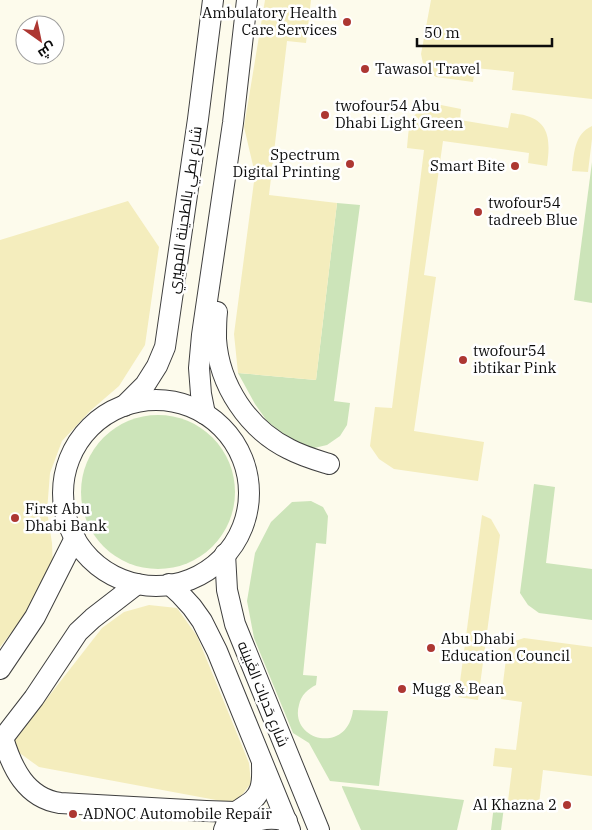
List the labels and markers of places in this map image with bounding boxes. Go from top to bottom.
place label: Ambulatory Health Care Services [202,3,337,39]
marker: Ambulatory Health Care Services [341,16,353,28]
place label: Tawasol Travel [375,59,480,78]
marker: Tawasol Travel [359,63,371,75]
place label: twofour54 Abu Dhabi Light Green [335,96,464,132]
marker: twofour54 Abu Dhabi Light Green [319,109,331,121]
place label: Spectrum Digital Printing [232,145,340,181]
place label: Smart Bite [430,156,505,175]
marker: Spectrum Digital Printing [344,158,356,170]
marker: Smart Bite [509,160,521,172]
place label: twofour54 tadreeb Blue [488,193,578,229]
marker: twofour54 tadreeb Blue [472,206,484,218]
place label: twofour54 ibtikar Pink [473,341,556,377]
marker: twofour54 ibtikar Pink [457,354,469,366]
place label: First Abu Dhabi Bank [25,499,107,535]
marker: First Abu Dhabi Bank [9,512,21,524]
place label: Abu Dhabi Education Council [441,629,570,665]
marker: Abu Dhabi Education Council [425,642,437,654]
place label: Mugg & Bean [412,679,505,698]
marker: Mugg & Bean [396,683,408,695]
place label: Al Khazna 2 [473,795,557,814]
marker: Al Khazna 2 [561,799,573,811]
place label: ADNOC Automobile Repair [83,804,272,823]
marker: ADNOC Automobile Repair [67,808,79,820]

